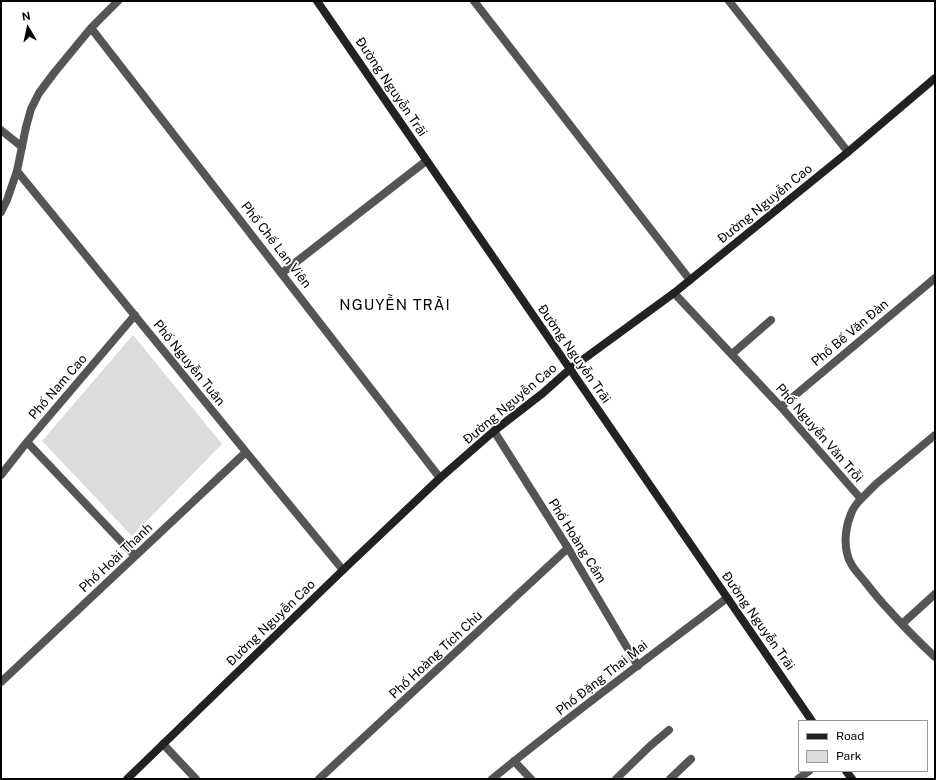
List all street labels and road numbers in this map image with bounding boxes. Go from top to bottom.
street label: Đường Nguyễn Trãi [352,34,430,140]
street label: Đường Nguyễn Cao [714,161,816,247]
street label: Phố Chế Lan Viên [237,199,315,291]
street label: Phố Bế Văn Đàn [808,296,892,370]
street label: Đường Nguyễn Trãi [534,302,614,406]
street label: Phố Nguyễn Tuân [150,317,228,409]
street label: Phố Nam Cao [26,351,90,423]
street label: Đường Nguyễn Cao [460,360,560,448]
street label: Phố Nguyễn Văn Trỗi [772,381,866,485]
street label: Phố Hoàng Cầm [545,496,609,586]
street label: Phố Hoài Thanh [76,520,156,596]
street label: Đường Nguyễn Trãi [718,569,798,673]
street label: Đường Nguyễn Cao [223,577,319,669]
street label: Phố Hoàng Tích Chù [386,608,486,702]
street label: Phố Đặng Thai Mai [553,637,651,719]

